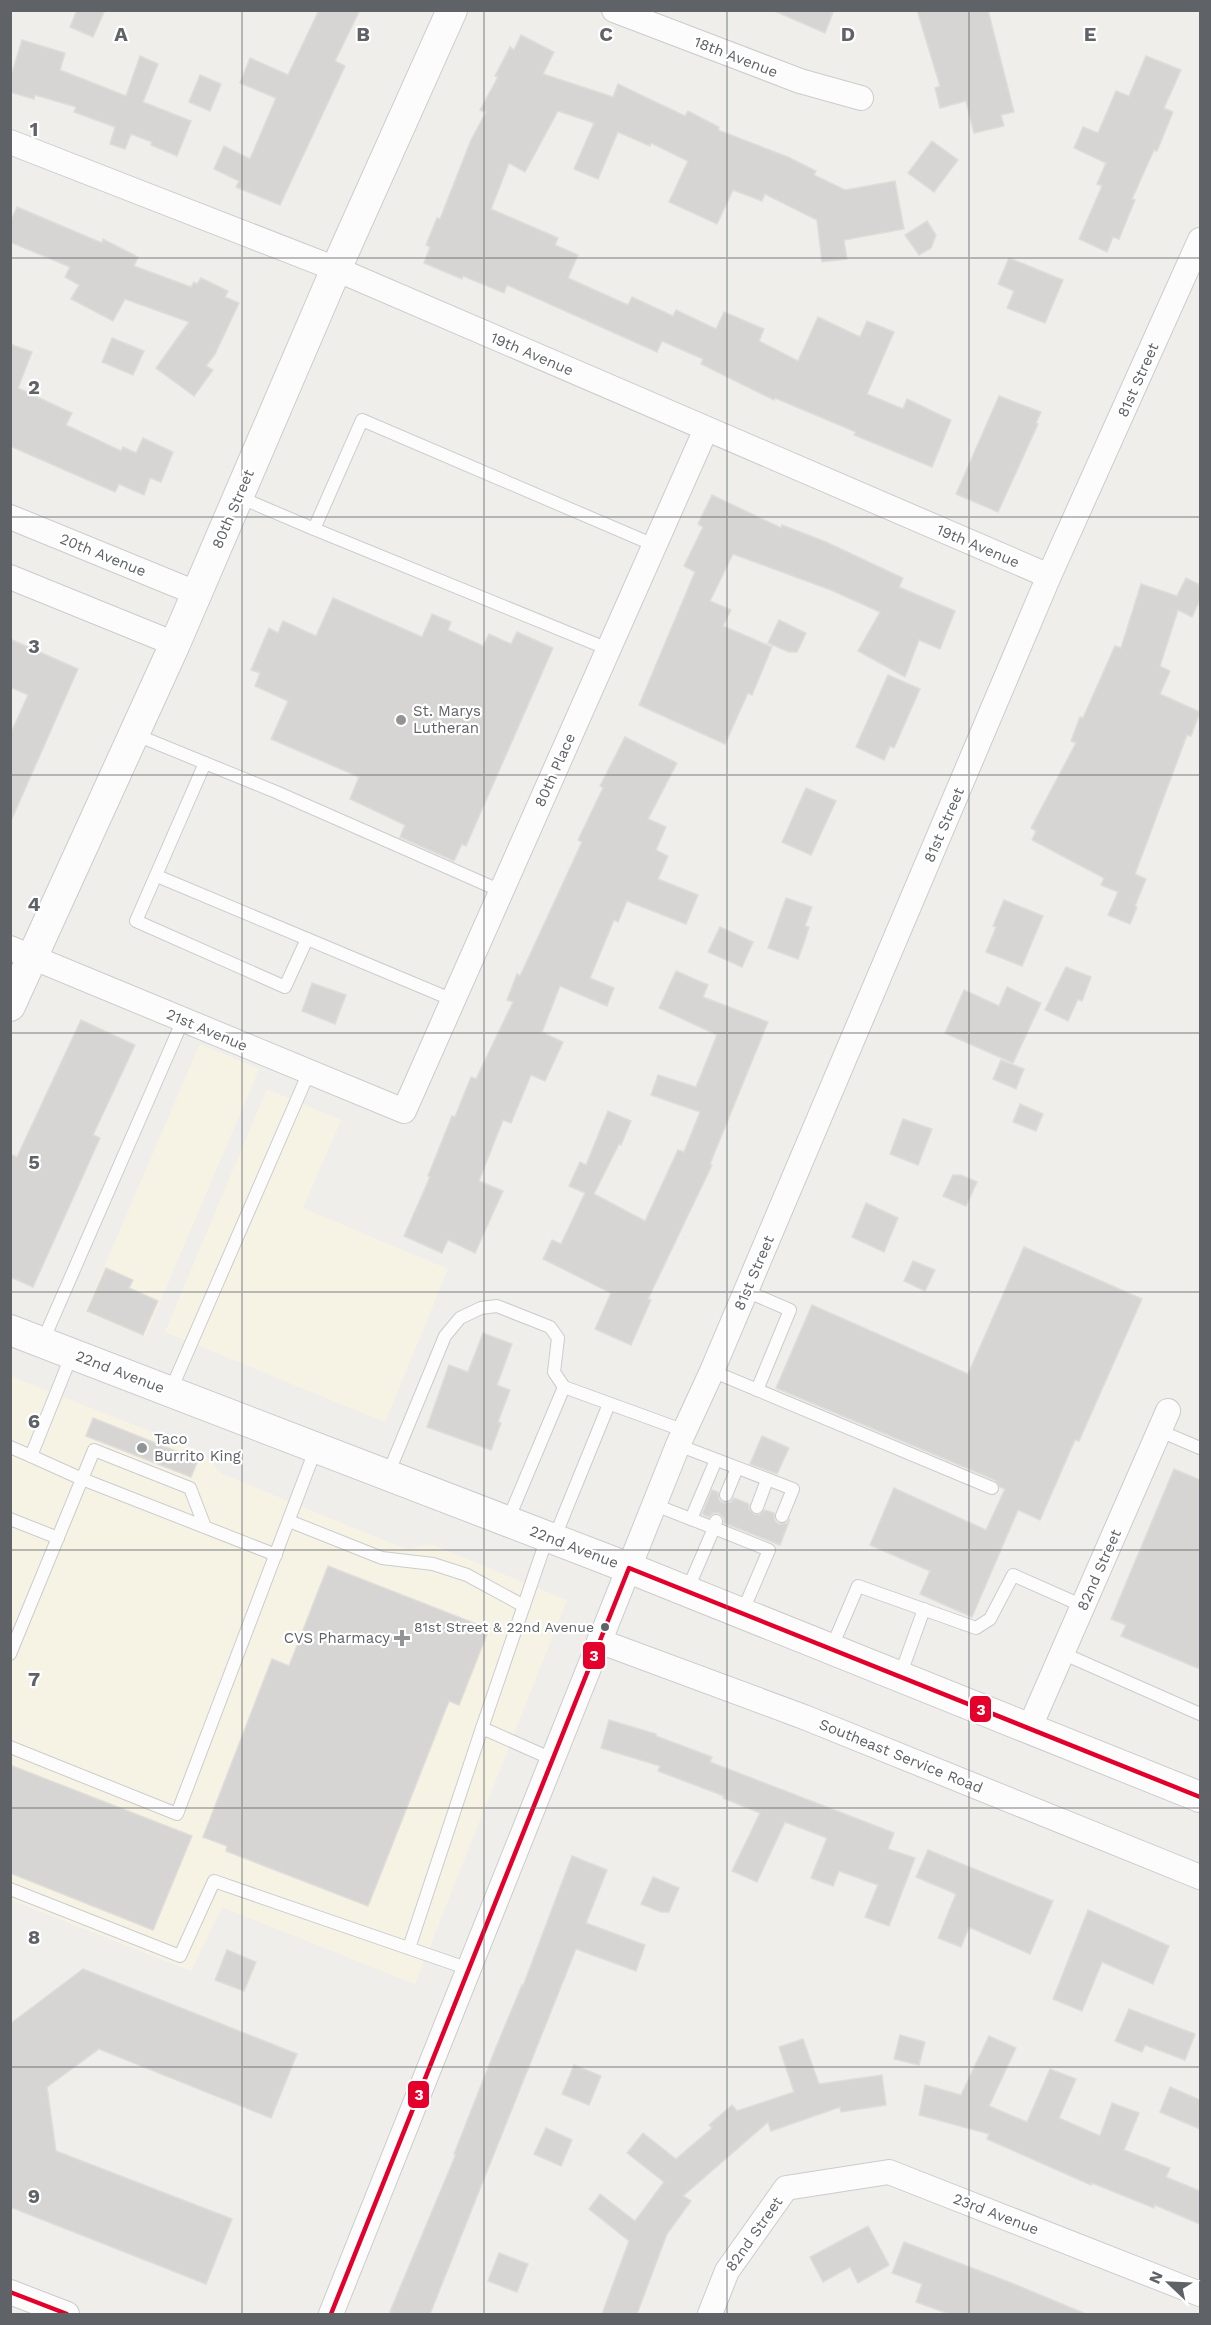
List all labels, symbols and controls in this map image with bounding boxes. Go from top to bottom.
text: A [114,22,128,46]
text: B [356,22,370,46]
text: C [599,22,613,46]
text: D [841,22,855,46]
text: E [1084,22,1096,46]
street label: 18th Avenue [692,33,780,81]
text: 1 [30,117,38,141]
street label: 19th Avenue [488,328,576,380]
street label: 81st Street [1114,339,1163,420]
text: 2 [28,375,40,399]
street label: 80th Street [208,466,258,551]
street label: 19th Avenue [934,520,1022,572]
street label: 20th Avenue [57,530,149,580]
text: 3 [28,634,40,658]
place label: St. Marys Lutheran [413,702,481,737]
marker: St. Marys Lutheran [394,713,408,727]
street label: 80th Place [531,730,579,810]
street label: 81st Street [920,784,968,865]
text: 4 [28,892,41,916]
street label: 21st Avenue [164,1005,250,1055]
text: 5 [28,1150,40,1174]
street label: 81st Street [730,1232,778,1313]
street label: 22nd Avenue [73,1347,167,1397]
text: 6 [28,1409,40,1433]
place label: Taco Burrito King [154,1430,241,1465]
marker: Taco Burrito King [135,1441,149,1455]
street label: 22nd Avenue [527,1522,621,1572]
street label: 82nd Street [1073,1526,1125,1613]
place label: 81st Street & 22nd Avenue [414,1619,594,1635]
marker: 81st Street & 22nd Avenue [599,1621,611,1633]
place label: CVS Pharmacy [284,1629,390,1647]
marker: CVS Pharmacy [395,1631,409,1645]
line badge: 3 [582,1641,606,1670]
text: 3 [589,1646,599,1665]
text: 7 [28,1667,40,1691]
line badge: 3 [969,1695,992,1723]
text: 3 [976,1700,986,1719]
street label: Southeast Service Road [817,1715,985,1797]
text: 8 [28,1925,40,1949]
line badge: 3 [407,2080,430,2109]
text: 3 [414,2085,424,2104]
text: 9 [28,2184,40,2208]
street label: 23rd Avenue [951,2189,1041,2239]
street label: 82nd Street [722,2193,787,2275]
north arrow [1139,2253,1199,2313]
text: N [1145,2268,1167,2287]

